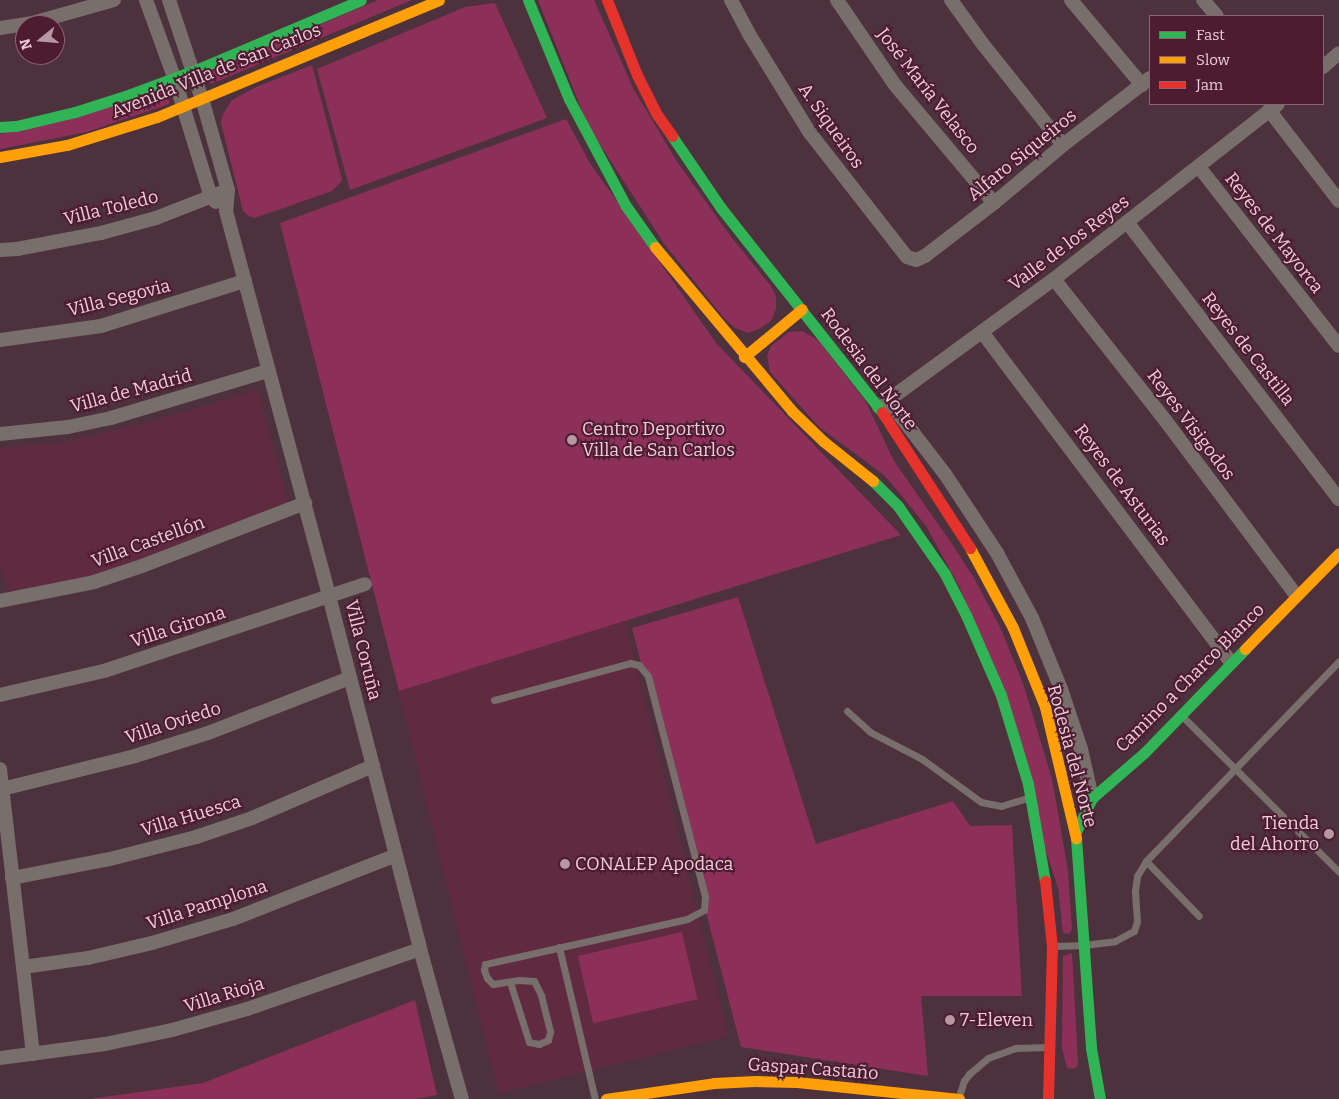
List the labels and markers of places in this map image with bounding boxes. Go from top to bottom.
place label: Centro Deportivo Villa de San Carlos [582,419,735,462]
marker: Centro Deportivo Villa de San Carlos [566,434,578,446]
place label: Tienda del Ahorro [1230,813,1319,856]
marker: Tienda del Ahorro [1323,828,1335,840]
place label: CONALEP Apodaca [575,853,733,875]
marker: CONALEP Apodaca [559,858,571,870]
place label: 7-Eleven [960,1009,1033,1031]
marker: 7-Eleven [944,1014,956,1026]

